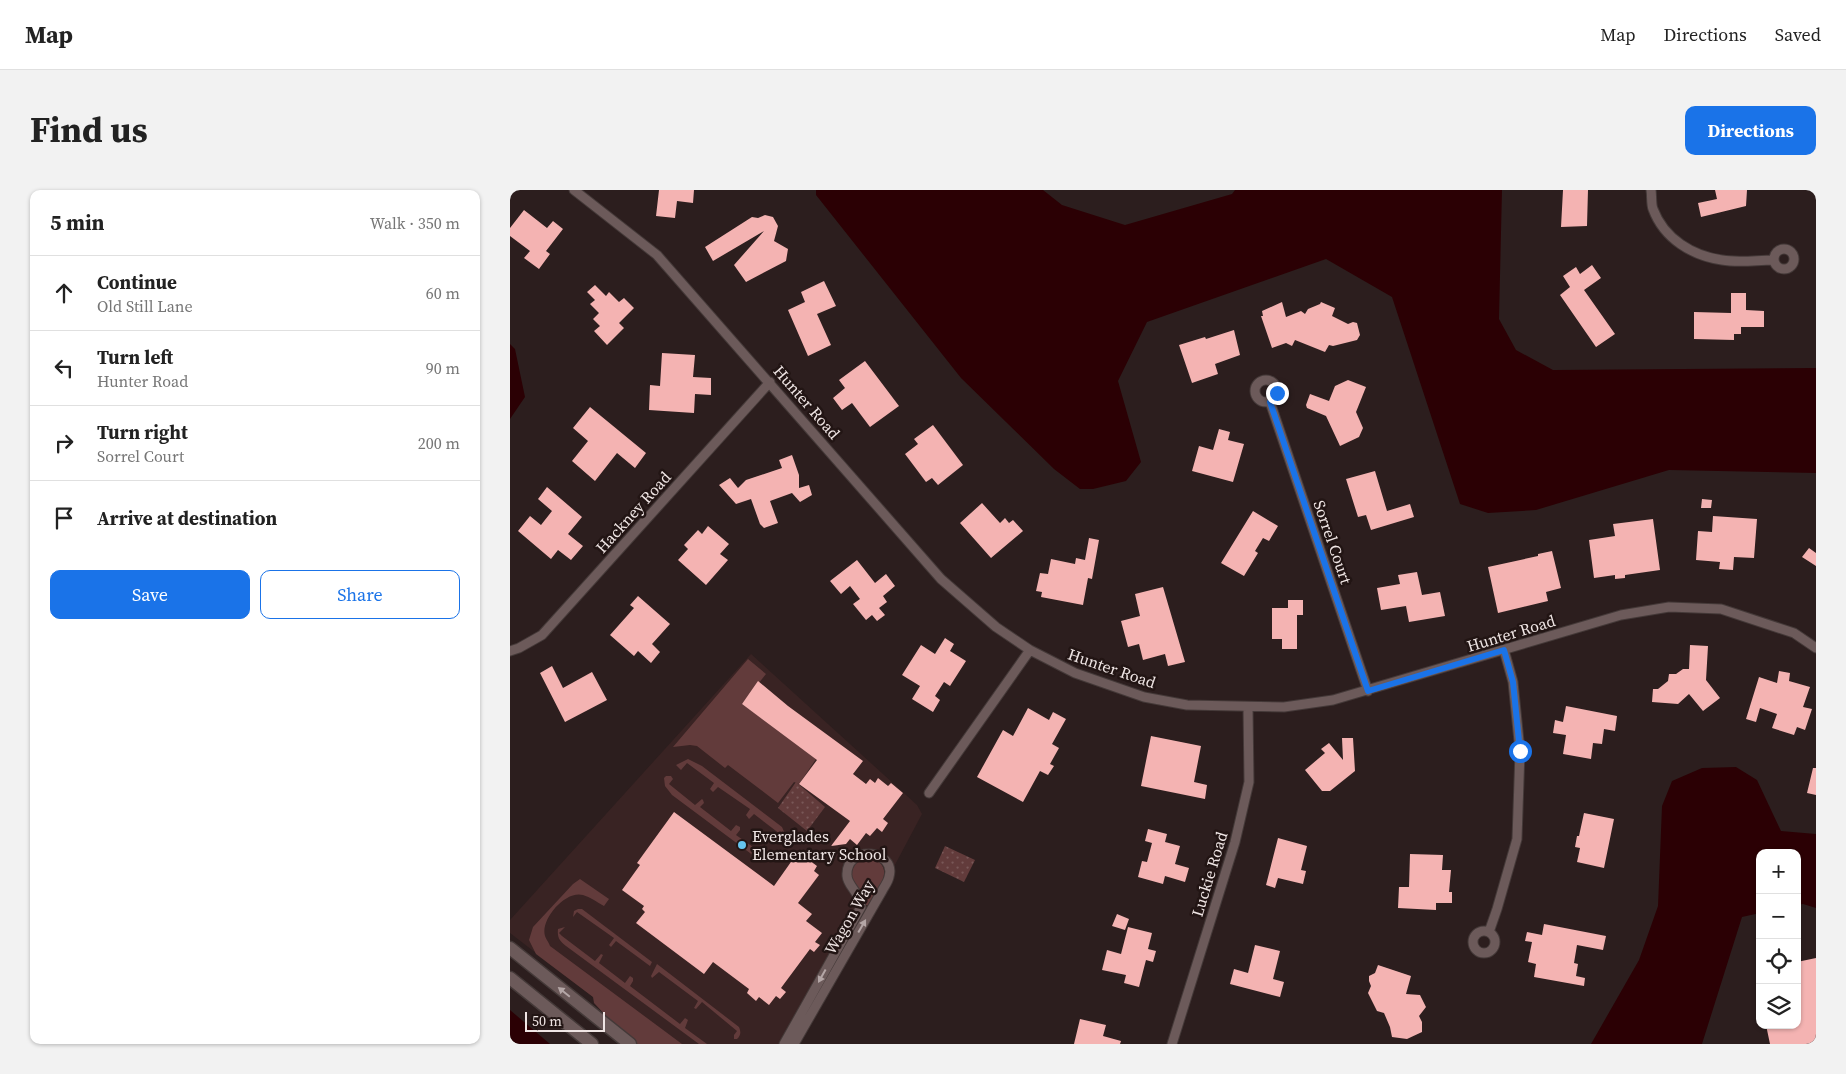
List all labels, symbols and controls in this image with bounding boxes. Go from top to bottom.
text: Map [25,18,73,51]
text: Map [1600,22,1636,47]
text: Directions [1664,22,1747,47]
text: Saved [1775,22,1821,47]
text: Find us [30,106,148,154]
button: Directions [1685,106,1816,155]
text: 5 min [50,208,105,237]
text: Walk · 350 m [370,212,460,234]
text: Continue [97,269,177,295]
icon: ahead [50,279,78,307]
text: 60 m [426,282,460,304]
text: Old Still Lane [97,295,193,317]
text: Turn left [97,344,173,370]
icon: left [50,354,78,382]
text: 90 m [426,357,460,379]
street label: Hunter Road [769,360,845,444]
text: Hunter Road [97,370,188,392]
route end [1266,382,1289,405]
text: Turn right [97,419,188,445]
icon: right [50,429,78,457]
text: 200 m [418,432,460,454]
text: Sorrel Court [97,445,184,467]
street label: Hackney Road [590,466,676,558]
street label: Sorrel Court [1308,497,1358,588]
icon: arrive [50,504,78,532]
text: Arrive at destination [97,505,277,531]
button: Save [50,570,250,619]
button: Share [260,570,460,619]
street label: Hunter Road [1464,609,1558,657]
street label: Hunter Road [1065,643,1159,693]
route start [1509,740,1532,763]
place label: Everglades Elementary School [752,825,887,865]
street label: Luckie Road [1186,829,1232,919]
marker: Everglades Elementary School [736,839,748,851]
map controls [1756,849,1801,1029]
button: + [1756,849,1801,894]
street label: Wagon Way [819,875,880,958]
button: − [1756,894,1801,939]
one-way arrow [857,919,866,933]
button: locate [1756,939,1801,984]
one-way arrow [818,970,827,983]
button: layers [1756,984,1801,1029]
one-way arrow [558,986,571,997]
scale bar [525,1009,605,1032]
text: 50 m [532,1011,562,1031]

